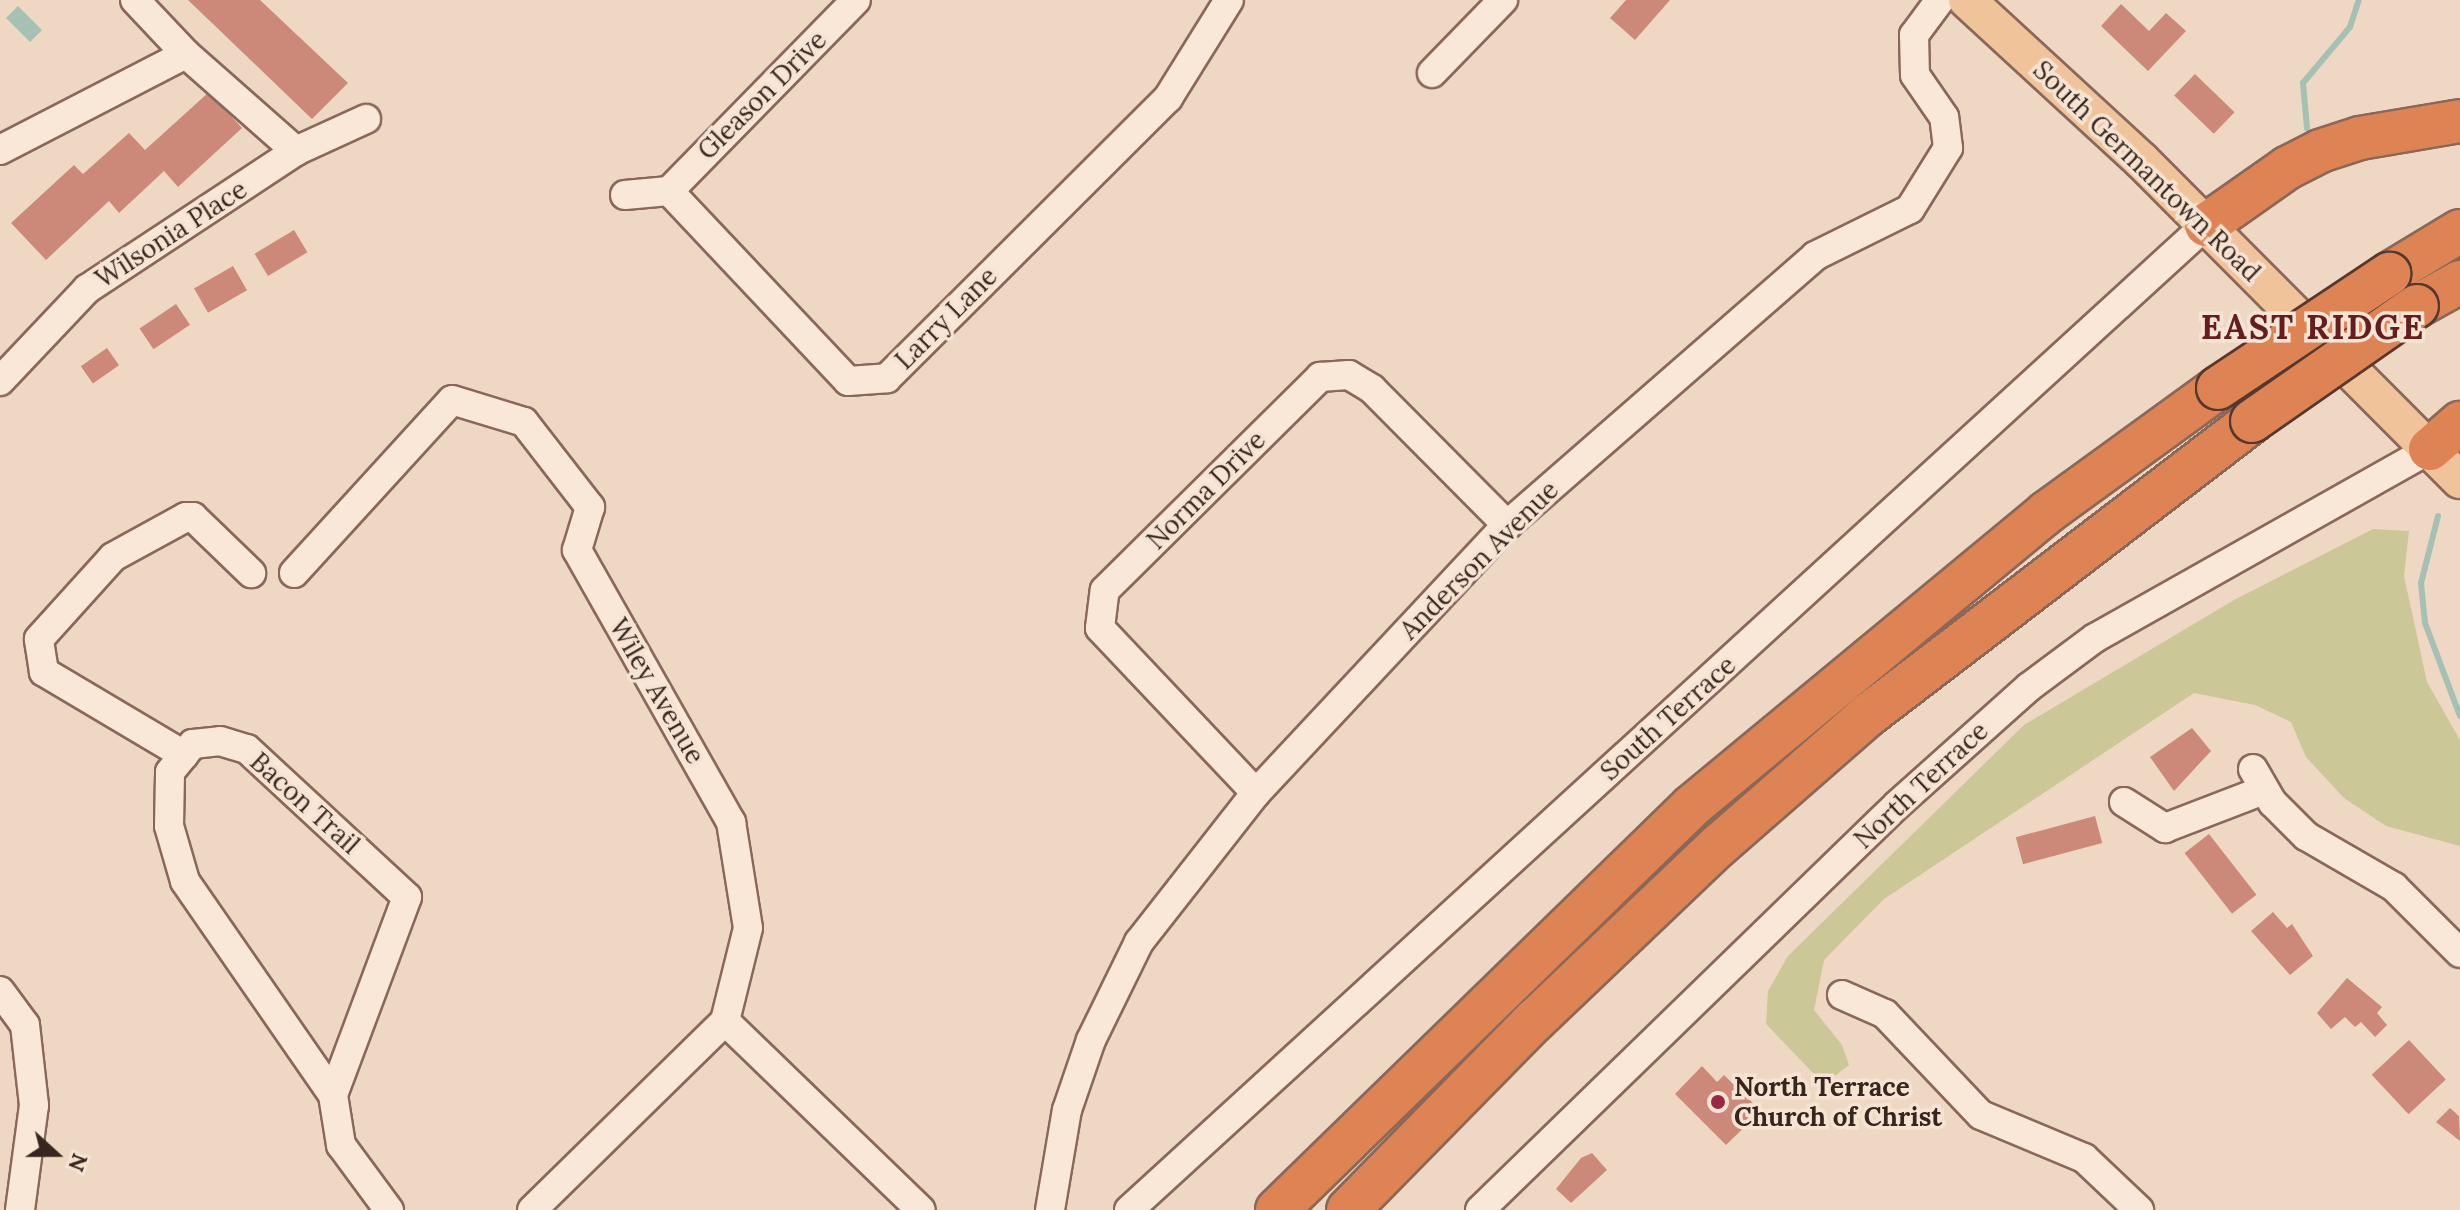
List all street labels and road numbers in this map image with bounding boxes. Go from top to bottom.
street label: Gleason Drive [691,24,833,166]
street label: South Germantown Road [2027,54,2267,288]
street label: Wilsonia Place [89,173,253,295]
street label: Larry Lane [889,261,1003,375]
street label: Norma Drive [1140,424,1272,556]
street label: Anderson Avenue [1393,474,1565,646]
street label: Wiley Avenue [603,613,711,769]
street label: South Terrace [1594,649,1742,787]
street label: North Terrace [1848,715,1994,855]
street label: Bacon Trail [244,746,366,860]

